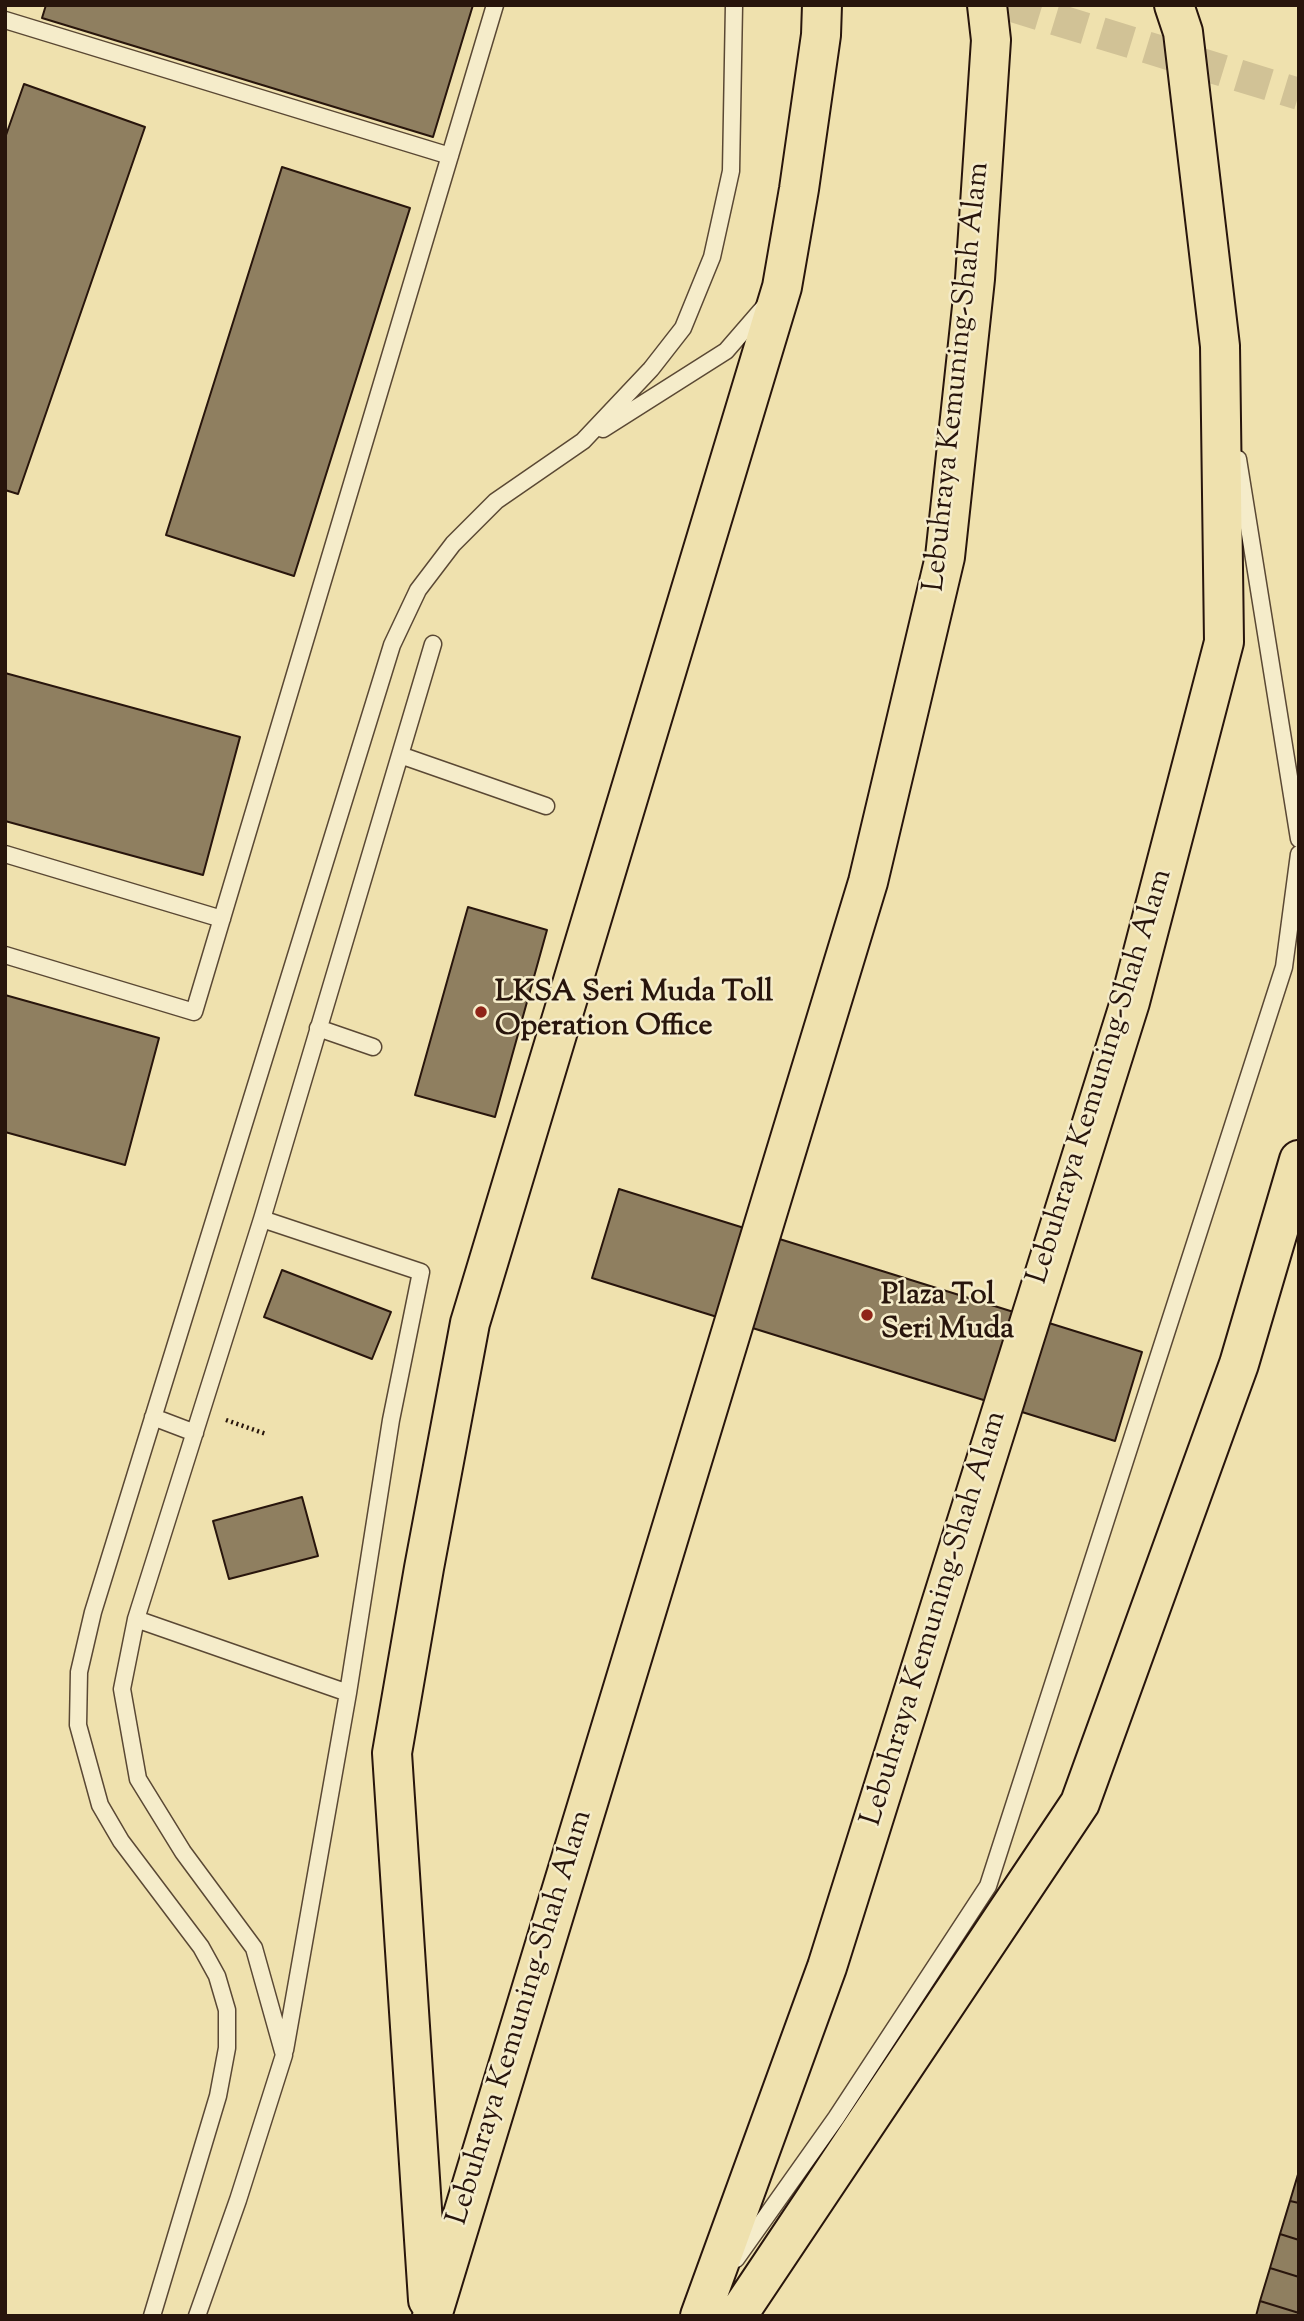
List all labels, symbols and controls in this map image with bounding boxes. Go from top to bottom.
street label: Lebuhraya Kemuning-Shah Alam [919,160,999,594]
street label: Lebuhraya Kemuning-Shah Alam [1022,865,1182,1289]
place label: LKSA Seri Muda Toll Operation Office [495,977,773,1048]
marker: LKSA Seri Muda Toll Operation Office [473,1004,489,1020]
place label: Plaza Tol Seri Muda [881,1280,1014,1350]
marker: Plaza Tol Seri Muda [859,1307,875,1323]
street label: Lebuhraya Kemuning-Shah Alam [856,1407,1016,1831]
street label: Lebuhraya Kemuning-Shah Alam [442,1806,602,2230]

